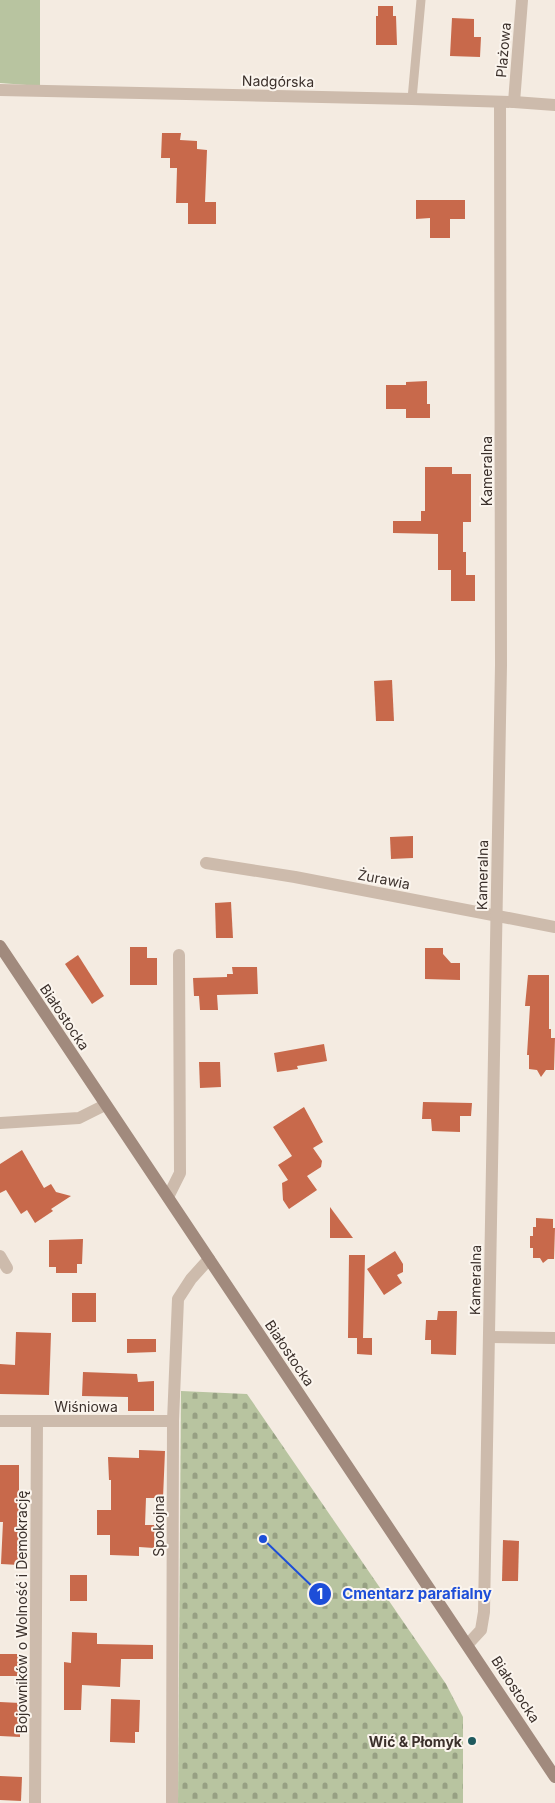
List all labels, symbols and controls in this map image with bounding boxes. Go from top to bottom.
street label: Plażowa [492,22,514,78]
street label: Nadgórska [242,72,314,90]
street label: Kameralna [478,436,495,506]
street label: Kameralna [473,840,491,910]
street label: Żurawia [356,866,412,892]
street label: Białostocka [37,981,93,1053]
street label: Kameralna [466,1245,484,1315]
street label: Białostocka [262,1317,318,1389]
street label: Wiśniowa [54,1398,118,1415]
street label: Bojowników o Wolność i Demokrację [13,1491,30,1733]
street label: Spokojna [150,1495,167,1557]
callout: Cmentarz parafialny [307,1579,502,1609]
text: 1 [317,1584,323,1603]
text: Cmentarz parafialny [342,1584,492,1603]
street label: Białostocka [488,1653,544,1725]
place label: Wić & Płomyk [369,1733,463,1750]
marker: Wić & Płomyk [466,1735,478,1747]

